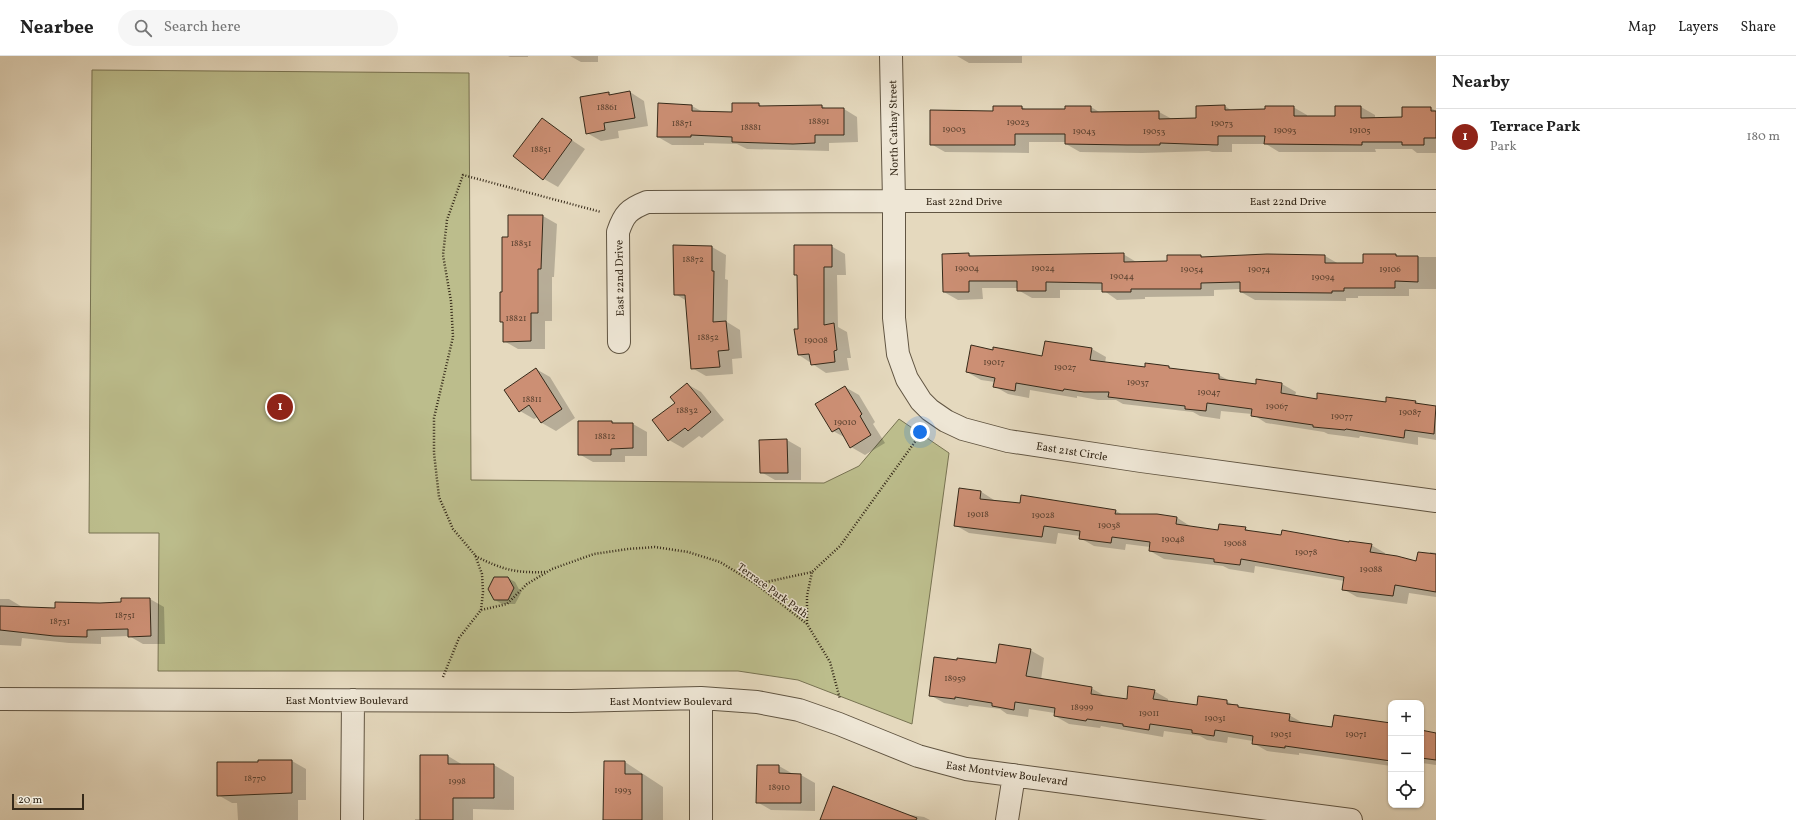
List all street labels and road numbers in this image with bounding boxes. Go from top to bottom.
street label: North Cathay Street [886,80,903,176]
street label: East 22nd Drive [926,195,1002,210]
street label: East 22nd Drive [1250,195,1326,210]
street label: East 22nd Drive [612,240,629,316]
street label: East 21st Circle [1035,439,1109,466]
street label: Terrace Park Path [733,560,811,622]
street label: East Montview Boulevard [285,694,409,709]
street label: East Montview Boulevard [609,695,733,710]
street label: East Montview Boulevard [945,758,1069,790]

